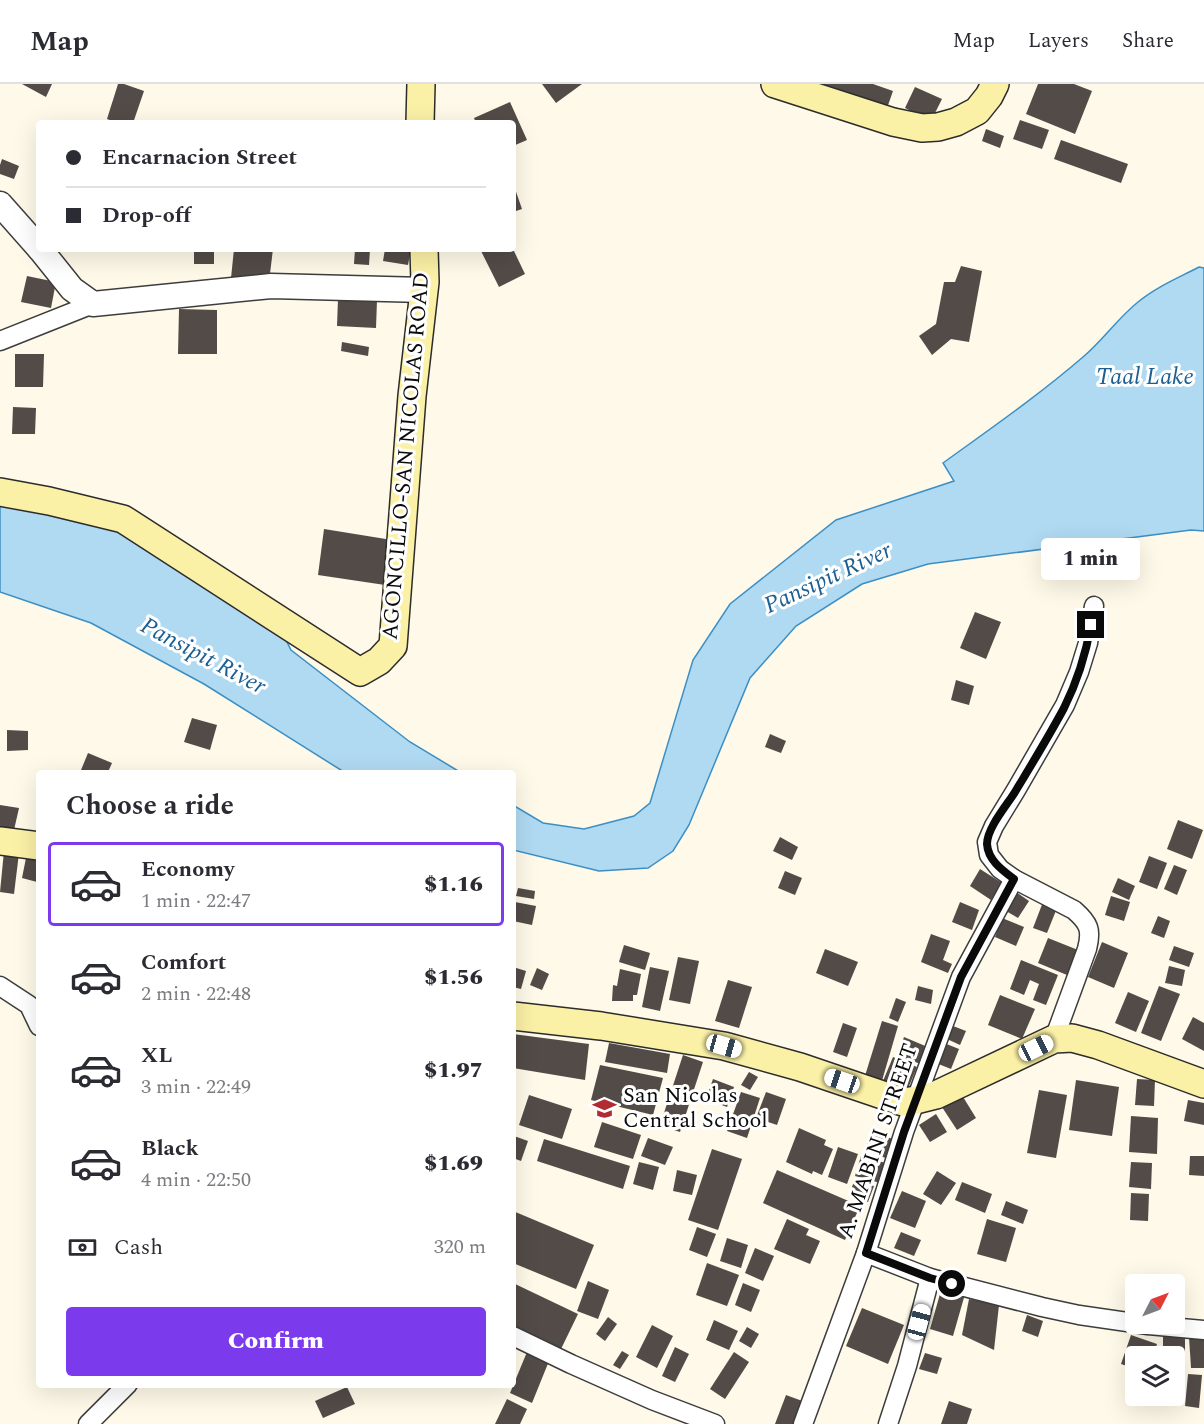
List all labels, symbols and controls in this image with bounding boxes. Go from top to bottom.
text: Map [30,20,89,63]
text: Map [953,25,995,57]
text: Layers [1028,25,1089,57]
text: Share [1122,25,1174,57]
text: Encarnacion Street [102,141,297,174]
text: Drop-off [102,199,191,232]
street label: AGONCILLO-SAN NICOLAS ROAD [373,271,439,641]
water label: Taal Lake [1096,359,1194,395]
water label: Pansipit River [758,532,899,623]
callout: 1 min [1042,538,1140,580]
text: 1 min [1063,544,1118,574]
water label: Pansipit River [134,608,273,705]
route end [1077,611,1104,638]
text: Choose a ride [66,785,234,827]
text: Economy [141,853,234,886]
icon: car [69,857,123,911]
text: $1.16 [424,868,483,901]
text: 1 min · 22:47 [141,886,251,916]
text: Comfort [141,946,226,979]
icon: car [69,950,123,1004]
text: $1.56 [424,961,483,994]
text: 2 min · 22:48 [141,979,251,1009]
car [704,1032,744,1060]
car [1016,1032,1056,1064]
text: XL [141,1039,172,1072]
street label: A. MABINI STREET [829,1039,927,1243]
icon: car [69,1043,123,1097]
text: $1.97 [424,1054,483,1087]
car [822,1067,862,1095]
text: 3 min · 22:49 [141,1072,251,1102]
place label: San Nicolas Central School [623,1079,768,1137]
school or university icon: San Nicolas Central School [592,1095,618,1121]
text: Black [141,1132,199,1165]
icon: car [69,1136,123,1190]
text: $1.69 [424,1147,483,1180]
text: 4 min · 22:50 [141,1165,251,1195]
icon: cash [66,1231,99,1264]
text: Cash [114,1231,163,1264]
text: 320 m [434,1232,486,1262]
route start [938,1270,965,1297]
north arrow [1125,1274,1185,1334]
map controls [1125,1274,1185,1406]
car [906,1302,932,1342]
button: Confirm [66,1307,486,1376]
button: layers [1125,1346,1185,1406]

